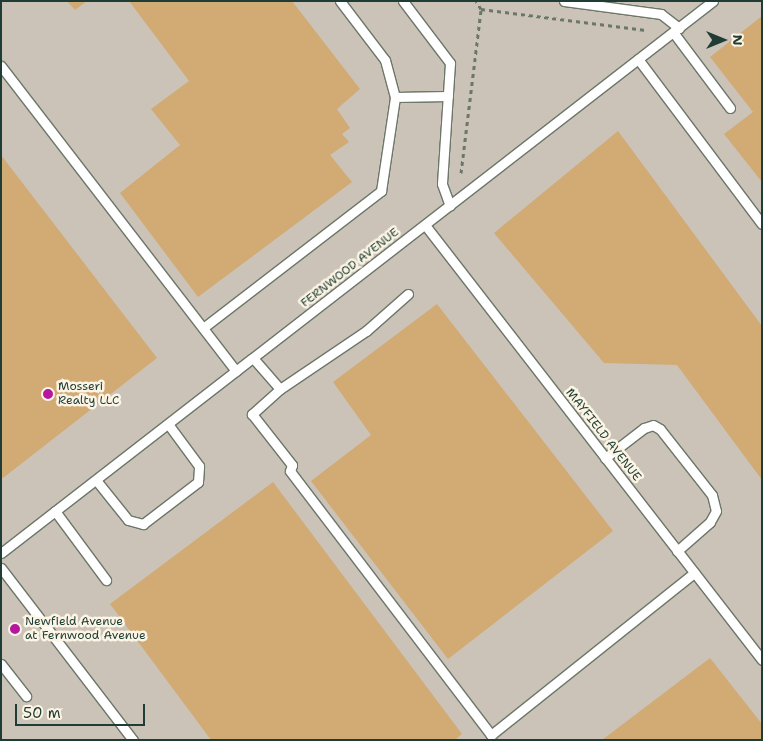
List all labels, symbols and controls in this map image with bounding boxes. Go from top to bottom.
north arrow [698,15,748,65]
text: N [729,34,747,46]
street label: FERNWOOD AVENUE [298,225,402,311]
place label: Mosseri Realty LLC [58,380,119,408]
street label: MAYFIELD AVENUE [562,386,644,484]
marker: Mosseri Realty LLC [42,388,54,400]
place label: Newfield Avenue at Fernwood Avenue [25,615,146,643]
marker: Newfield Avenue at Fernwood Avenue [9,623,21,635]
scale bar [18,694,148,726]
text: 50 m [23,703,61,723]

